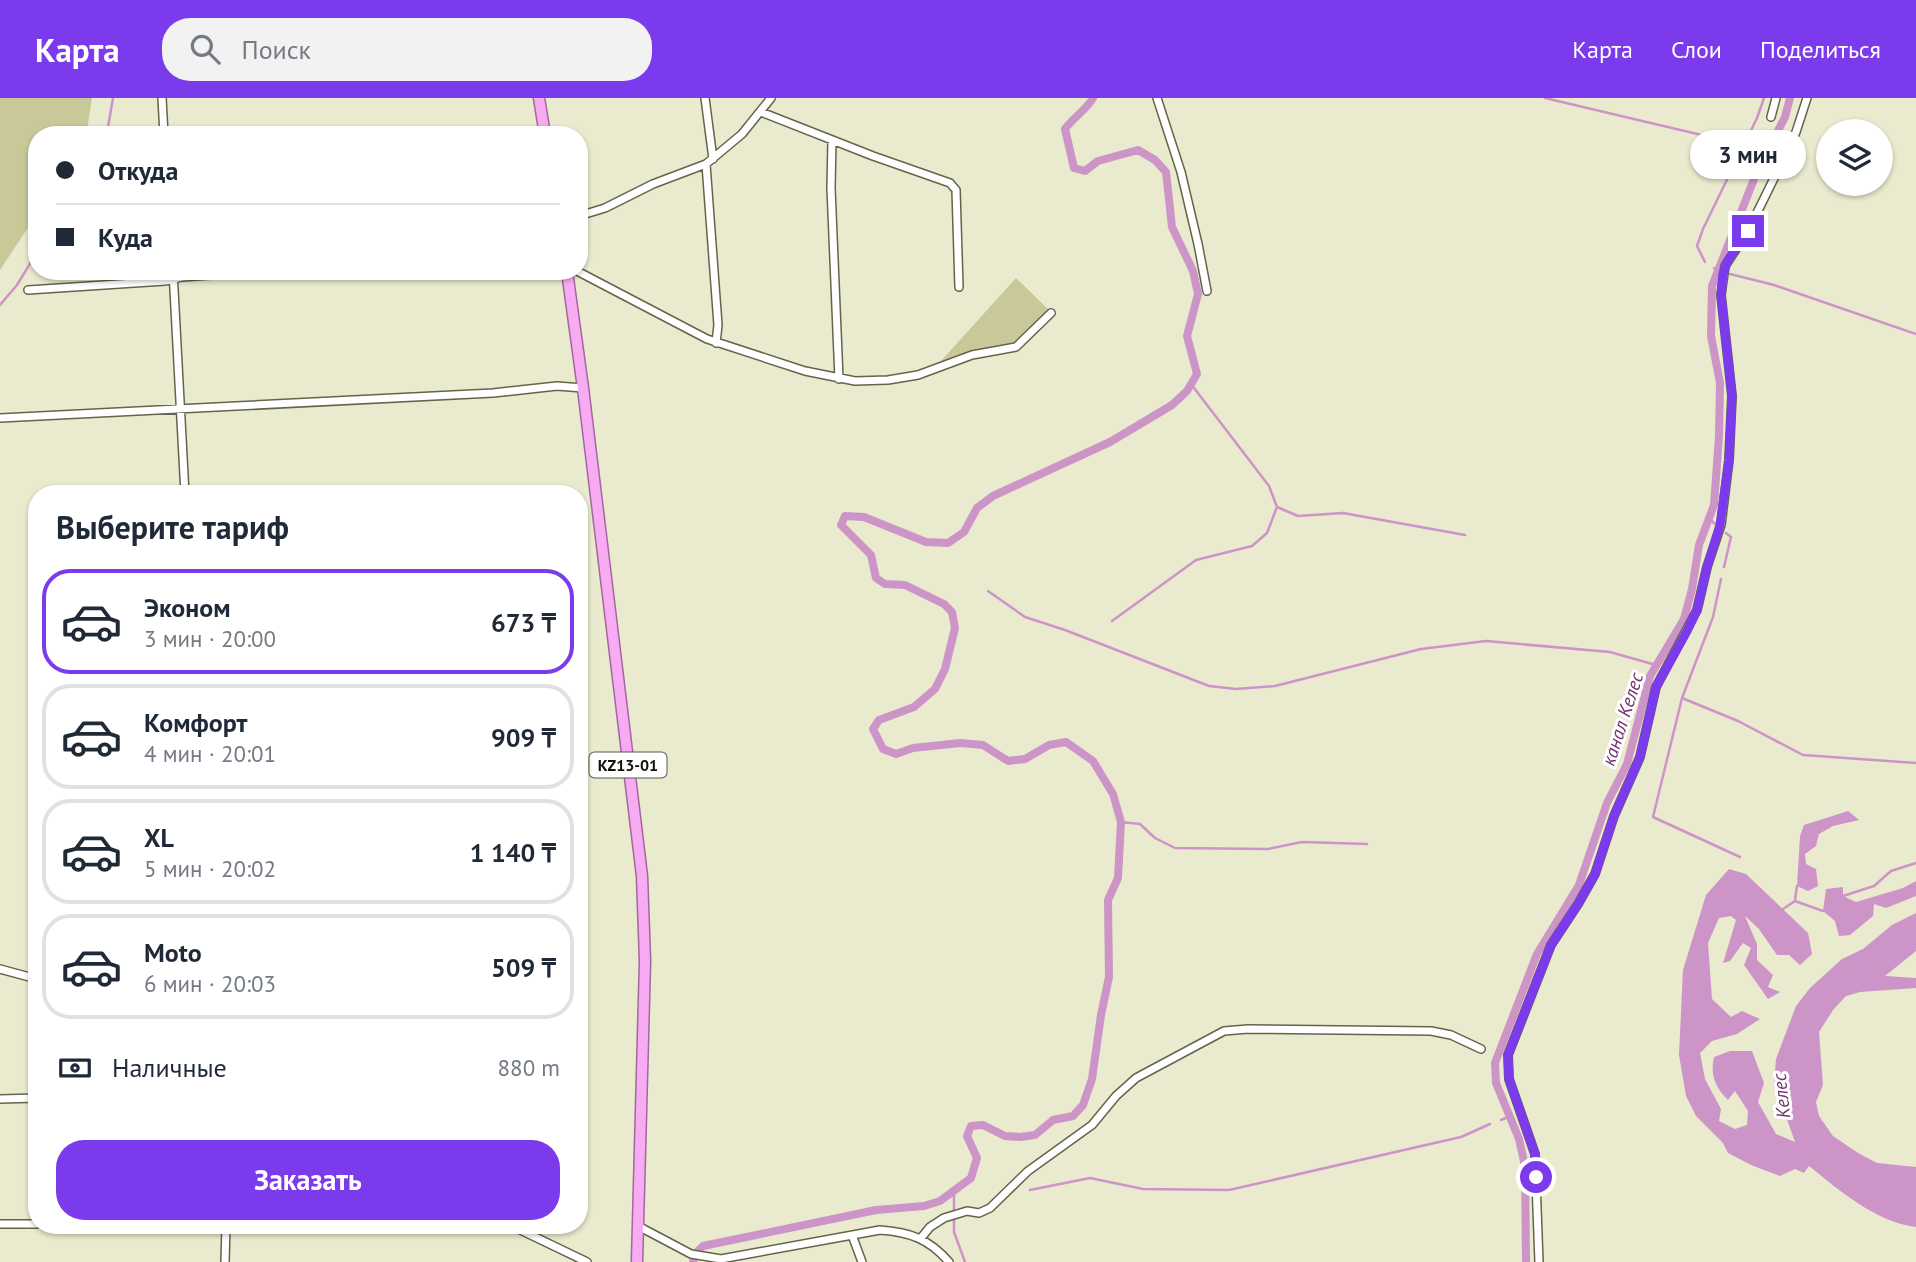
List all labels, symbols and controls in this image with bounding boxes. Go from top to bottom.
search box [162,18,652,81]
text: Карта [35,28,120,71]
icon: search [186,30,224,68]
text: Поиск [242,33,311,66]
text: Карта [1572,34,1633,65]
text: Слои [1671,34,1722,65]
text: Поделиться [1760,34,1881,65]
map controls [1816,119,1893,196]
button: layers [1816,119,1893,196]
callout: 3 мин [1690,130,1806,178]
text: 3 мин [1718,140,1778,169]
text: Откуда [98,154,178,187]
route end [1732,215,1764,247]
text: Куда [98,221,153,254]
text: Выберите тариф [56,506,289,548]
icon: car [60,590,123,653]
text: Эконом [144,591,231,624]
text: 673 ₸ [491,606,556,639]
text: 3 мин · 20:00 [144,624,276,653]
water label: канал Келес [1596,669,1649,768]
icon: car [60,705,123,768]
text: Комфорт [144,706,247,739]
text: 909 ₸ [491,721,556,754]
text: 4 мин · 20:01 [144,739,276,768]
road number: KZ13-01 [590,752,666,778]
icon: car [60,820,123,883]
text: XL [144,821,174,854]
text: 1 140 ₸ [470,836,556,869]
text: 5 мин · 20:02 [144,854,276,883]
icon: car [60,935,123,998]
text: Moto [144,936,202,969]
text: 509 ₸ [491,951,556,984]
text: 6 мин · 20:03 [144,969,276,998]
icon: cash [56,1049,94,1087]
text: Наличные [112,1051,227,1084]
text: 880 m [498,1053,560,1082]
water label: Келес [1767,1071,1795,1120]
button: Заказать [56,1140,560,1220]
route start [1520,1161,1552,1193]

